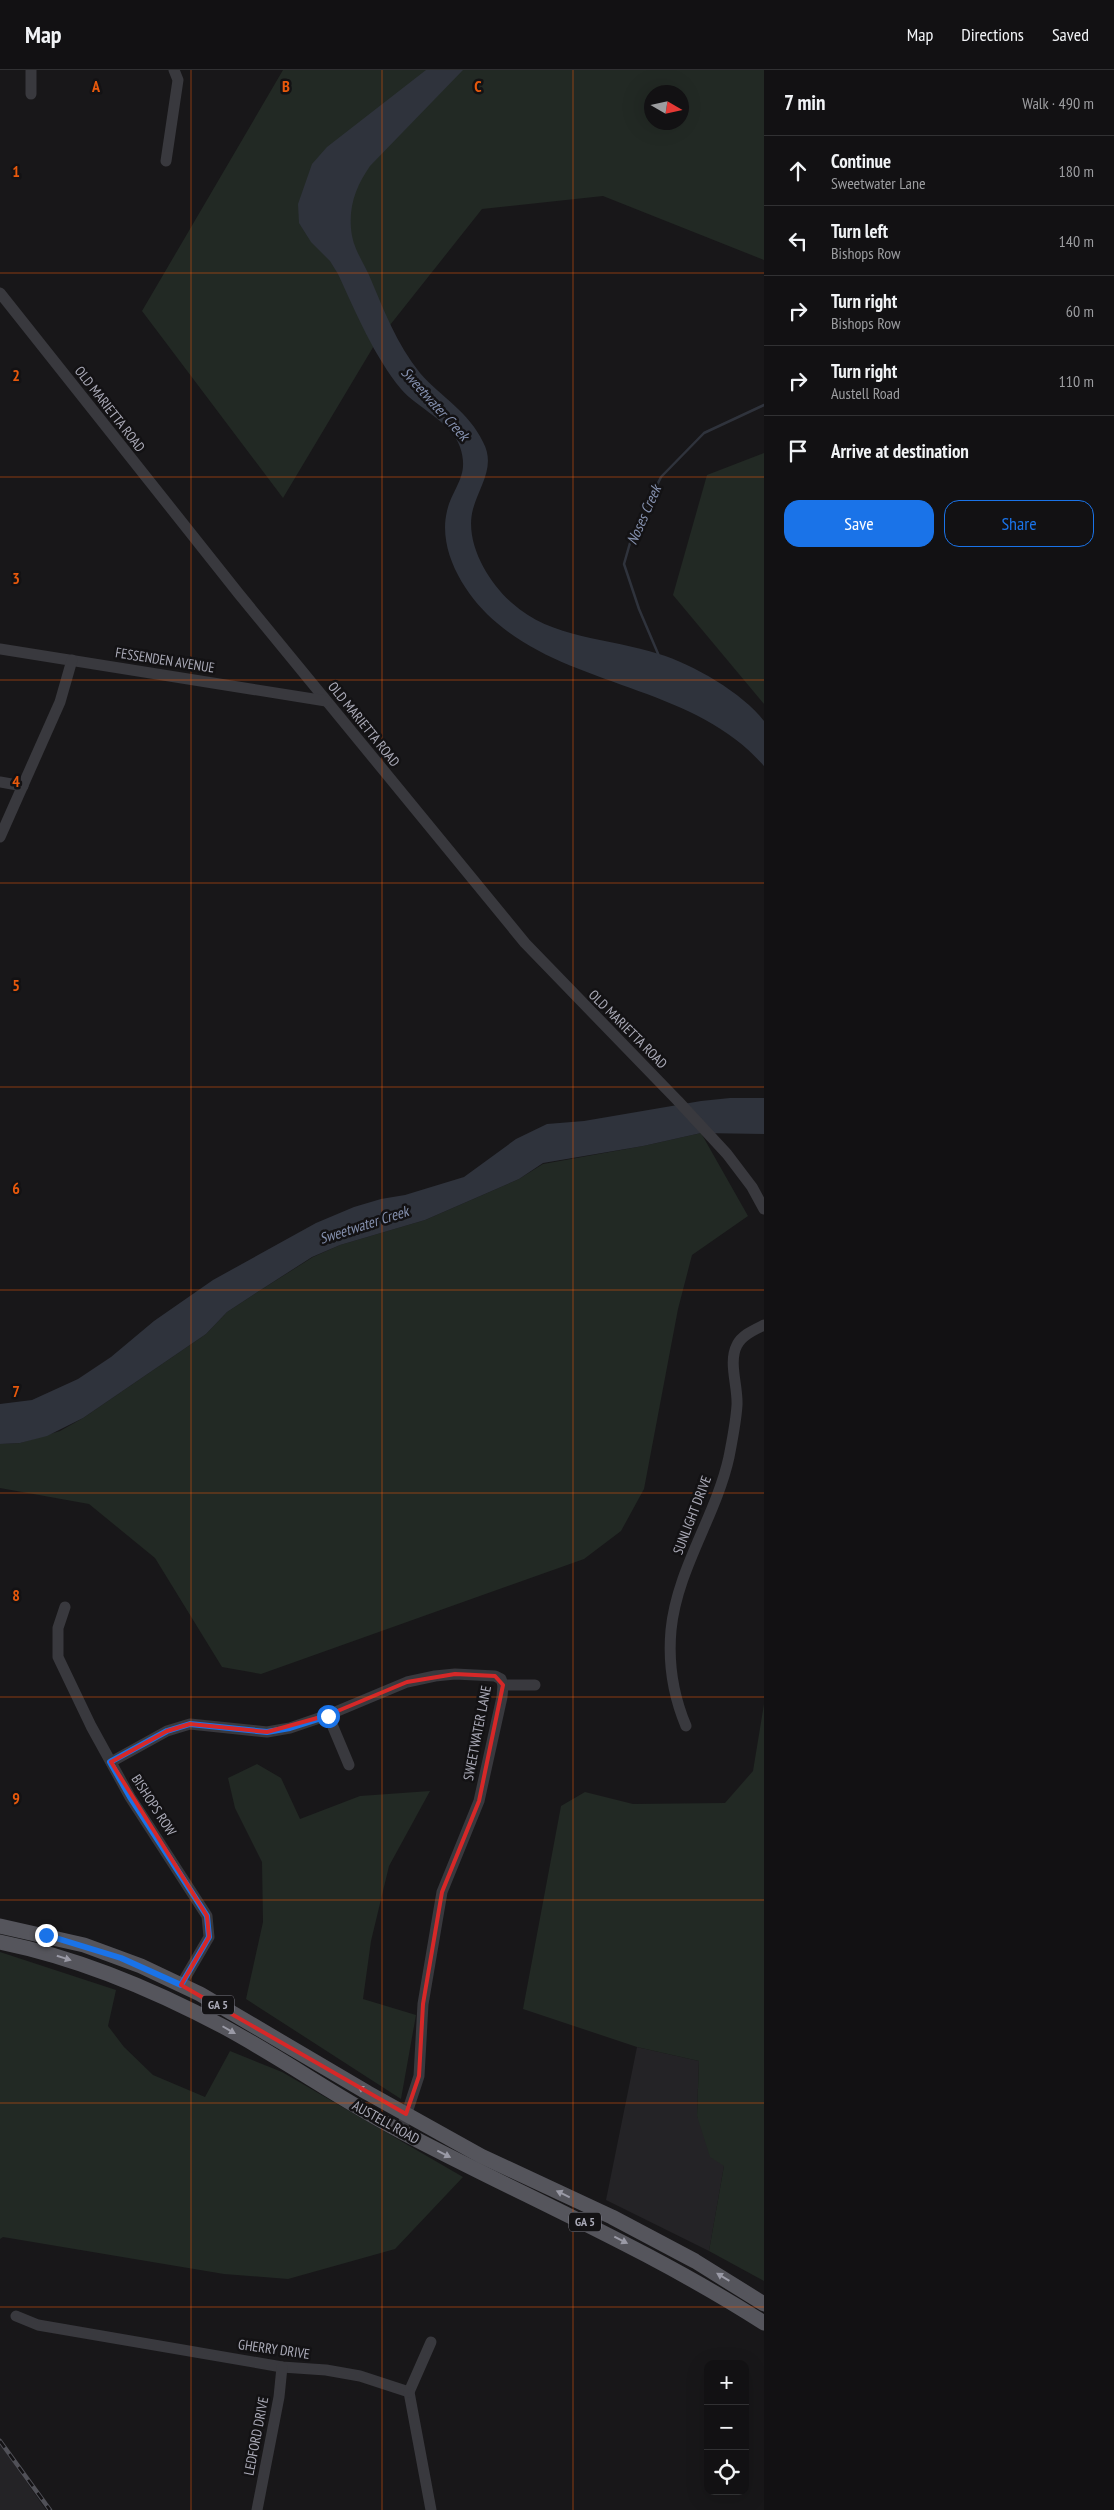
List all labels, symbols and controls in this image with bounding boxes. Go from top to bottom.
text: Map [25,19,62,50]
text: Map [907,23,933,46]
text: Directions [961,23,1024,46]
text: Saved [1052,23,1089,46]
text: A [91,76,101,96]
text: B [282,76,290,96]
text: C [474,76,482,96]
north arrow [644,85,689,130]
text: 7 min [784,89,826,116]
text: Walk · 490 m [1022,93,1094,113]
text: Continue [831,149,891,173]
icon: ahead [784,157,812,185]
text: 1 [12,161,20,181]
text: 180 m [1059,161,1094,181]
text: Sweetwater Lane [831,173,926,193]
text: Turn left [831,219,888,243]
icon: left [784,227,812,255]
text: 140 m [1059,231,1094,251]
text: Bishops Row [831,243,900,263]
text: Turn right [831,289,897,313]
icon: right [784,297,812,325]
text: 60 m [1066,301,1094,321]
text: Bishops Row [831,313,900,333]
text: Turn right [831,359,897,383]
street label: OLD MARIETTA ROAD [71,362,149,456]
water label: Sweetwater Creek [397,363,475,446]
text: 2 [12,365,20,385]
icon: right [784,367,812,395]
text: 110 m [1059,371,1094,391]
text: Austell Road [831,383,900,403]
icon: arrive [784,437,812,465]
text: Arrive at destination [831,439,969,463]
water label: Noses Creek [622,480,666,547]
button: Save [784,500,934,547]
button: Share [944,500,1094,547]
text: 3 [12,568,20,588]
street label: FESSENDEN AVENUE [114,643,216,677]
street label: OLD MARIETTA ROAD [324,678,404,770]
text: 4 [12,771,20,791]
text: 5 [12,975,20,995]
street label: OLD MARIETTA ROAD [585,986,671,1072]
text: 6 [12,1178,20,1198]
water label: Sweetwater Creek [317,1200,413,1248]
text: 7 [12,1381,20,1401]
street label: SUNLIGHT DRIVE [669,1473,715,1557]
text: 8 [12,1585,20,1605]
street label: SWEETWATER LANE [459,1684,495,1782]
route start [317,1705,340,1728]
street label: BISHOPS ROW [128,1771,181,1840]
text: 9 [12,1788,20,1808]
route end [35,1924,58,1947]
one-way arrow [57,1955,72,1963]
road number: GA 5 [202,1996,234,2014]
one-way arrow [221,2026,236,2034]
one-way arrow [357,2086,370,2095]
street label: AUSTELL ROAD [349,2096,423,2148]
one-way arrow [437,2150,451,2158]
one-way arrow [556,2190,570,2198]
road number: GA 5 [569,2212,601,2232]
one-way arrow [614,2236,629,2244]
one-way arrow [716,2273,729,2282]
street label: GHERRY DRIVE [237,2335,311,2363]
map controls [704,2360,749,2495]
button: + [704,2360,749,2405]
street label: LEDFORD DRIVE [240,2395,272,2477]
button: − [704,2405,749,2450]
button: locate [704,2450,749,2495]

